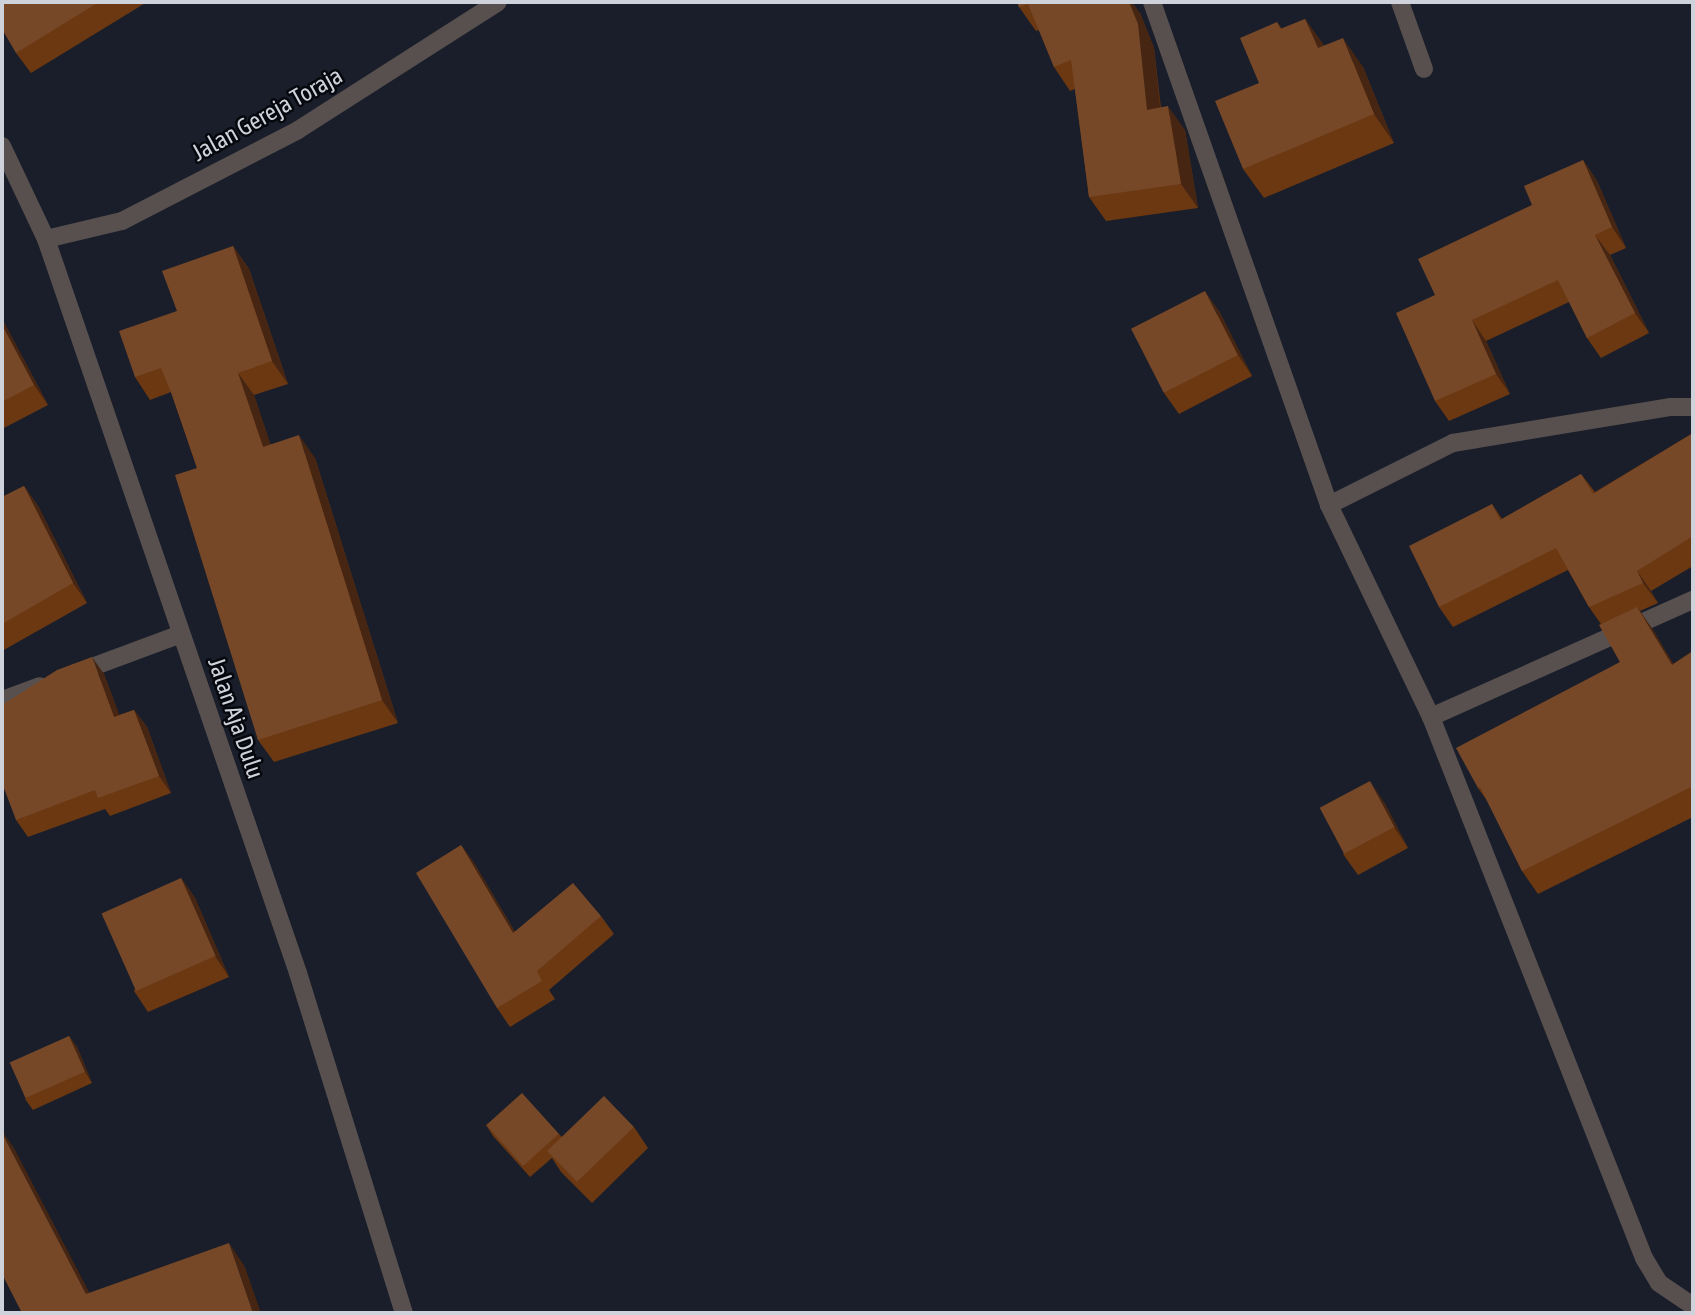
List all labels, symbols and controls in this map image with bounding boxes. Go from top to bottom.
street label: Jalan Gereja Toraja [187,61,347,167]
street label: Jalan Aja Dulu [202,654,270,782]

